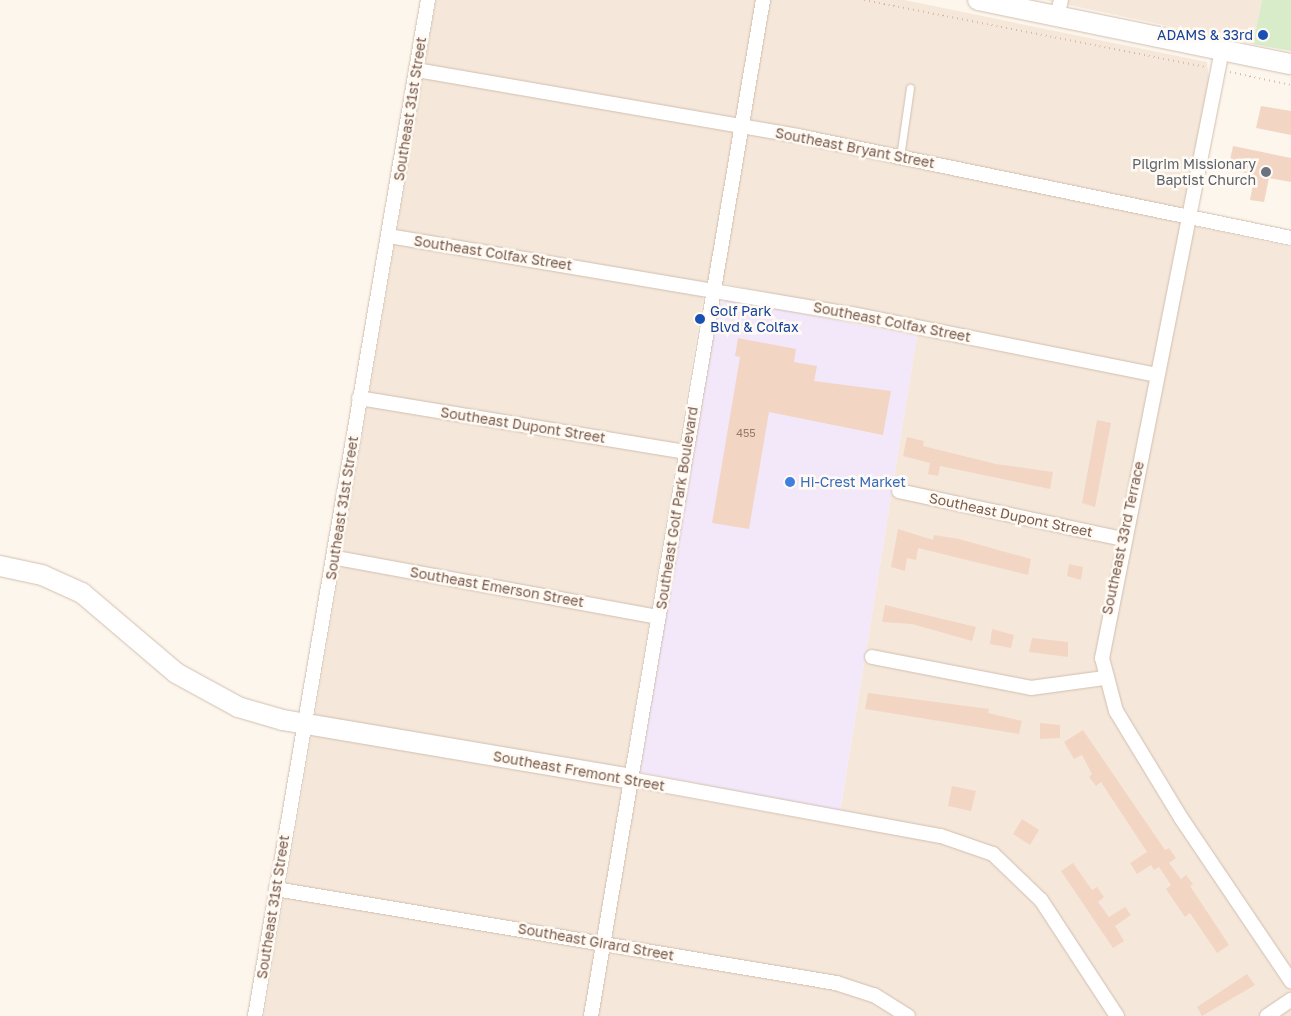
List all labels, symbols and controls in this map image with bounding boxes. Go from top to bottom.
place label: ADAMS & 33rd [1157,27,1253,43]
marker: ADAMS & 33rd [1257,29,1269,41]
street label: Southeast 31st Street [390,36,430,182]
street label: Southeast Bryant Street [774,124,936,172]
place label: Pilgrim Missionary Baptist Church [1132,156,1256,188]
marker: Pilgrim Missionary Baptist Church [1260,166,1272,178]
street label: Southeast Colfax Street [413,232,573,274]
street label: Southeast Colfax Street [812,298,972,346]
place label: Golf Park Blvd & Colfax [710,303,799,336]
marker: Golf Park Blvd & Colfax [694,313,706,325]
street label: Southeast Dupont Street [439,404,607,446]
street label: Southeast Golf Park Boulevard [653,405,701,611]
house number: 455 [736,426,756,440]
street label: Southeast 31st Street [322,435,362,581]
street label: Southeast 33rd Terrace [1099,460,1147,616]
place label: Hi-Crest Market [800,474,906,490]
marker: Hi-Crest Market [784,476,796,488]
street label: Southeast Dupont Street [928,489,1094,541]
street label: Southeast Emerson Street [409,563,585,611]
street label: Southeast Fremont Street [492,748,666,794]
street label: Southeast 31st Street [253,834,293,980]
street label: Southeast Girard Street [517,920,675,964]

